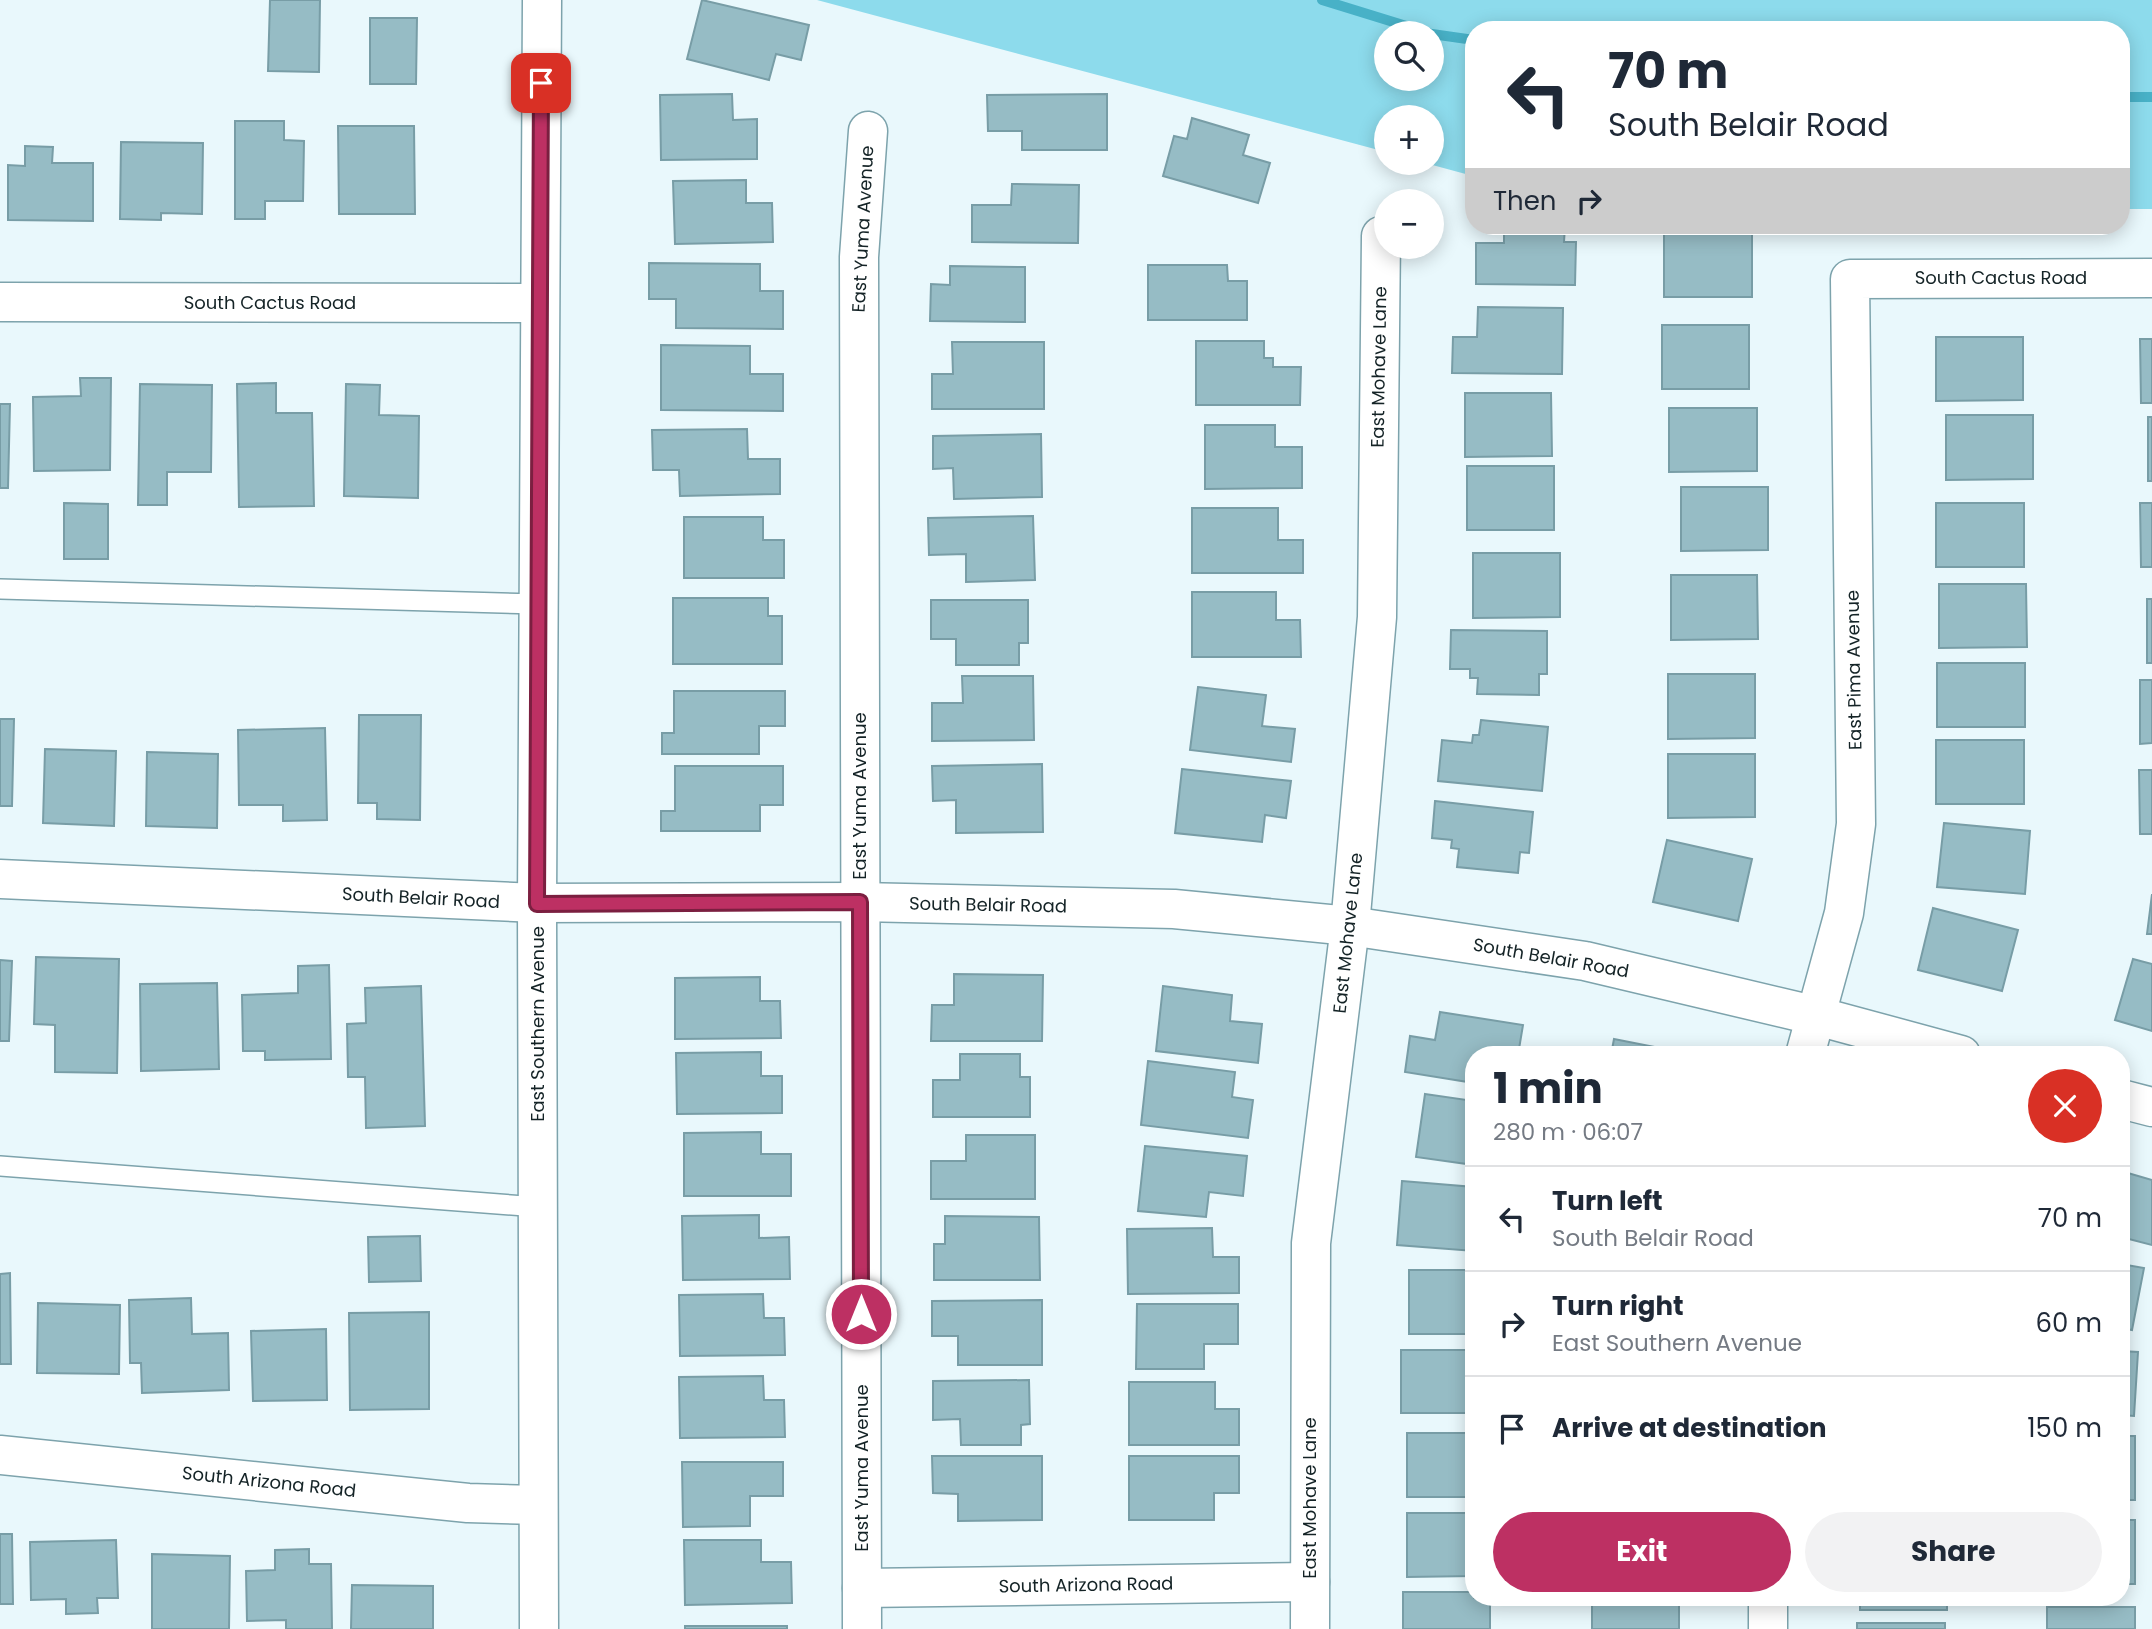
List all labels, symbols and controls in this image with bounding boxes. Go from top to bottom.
map controls [1374,21,1444,259]
button: search [1374,21,1444,91]
text: 70 m [1608,37,1728,105]
icon: left [1493,49,1584,140]
pin [511,53,571,113]
icon: arrive [522,64,560,102]
text: South Belair Road [1608,102,1889,147]
button: + [1374,105,1444,175]
street label: East Yuma Avenue [846,145,879,313]
icon: right [1570,182,1608,220]
text: Then [1493,183,1556,219]
button: − [1374,189,1444,259]
street label: South Cactus Road [1915,265,2087,290]
street label: East Mohave Lane [1365,286,1392,448]
street label: South Cactus Road [184,290,356,315]
street label: East Pima Avenue [1840,590,1867,750]
street label: East Yuma Avenue [847,712,872,880]
street label: East Mohave Lane [1327,851,1368,1015]
street label: South Belair Road [341,881,501,914]
street label: South Belair Road [909,891,1067,918]
street label: East Southern Avenue [525,926,550,1122]
street label: South Belair Road [1471,931,1631,984]
text: 1 min [1493,1059,1603,1118]
button: close [2028,1069,2102,1143]
text: 280 m · 06:07 [1493,1116,1643,1148]
text: Turn left [1552,1183,1663,1219]
icon: left [1493,1200,1531,1238]
text: 70 m [2038,1200,2102,1236]
text: South Belair Road [1552,1222,1754,1254]
position arrow [824,1277,898,1351]
text: Turn right [1552,1288,1684,1324]
icon: right [1493,1305,1531,1343]
text: 60 m [2035,1305,2102,1341]
text: East Southern Avenue [1552,1327,1802,1359]
street label: East Yuma Avenue [849,1384,874,1552]
icon: arrive [1493,1410,1531,1448]
text: Arrive at destination [1552,1410,1827,1446]
text: 150 m [2027,1410,2102,1446]
street label: East Mohave Lane [1297,1417,1322,1579]
street label: South Arizona Road [181,1460,357,1503]
button: Exit [1493,1512,1791,1592]
button: Share [1805,1512,2102,1592]
street label: South Arizona Road [998,1570,1174,1599]

